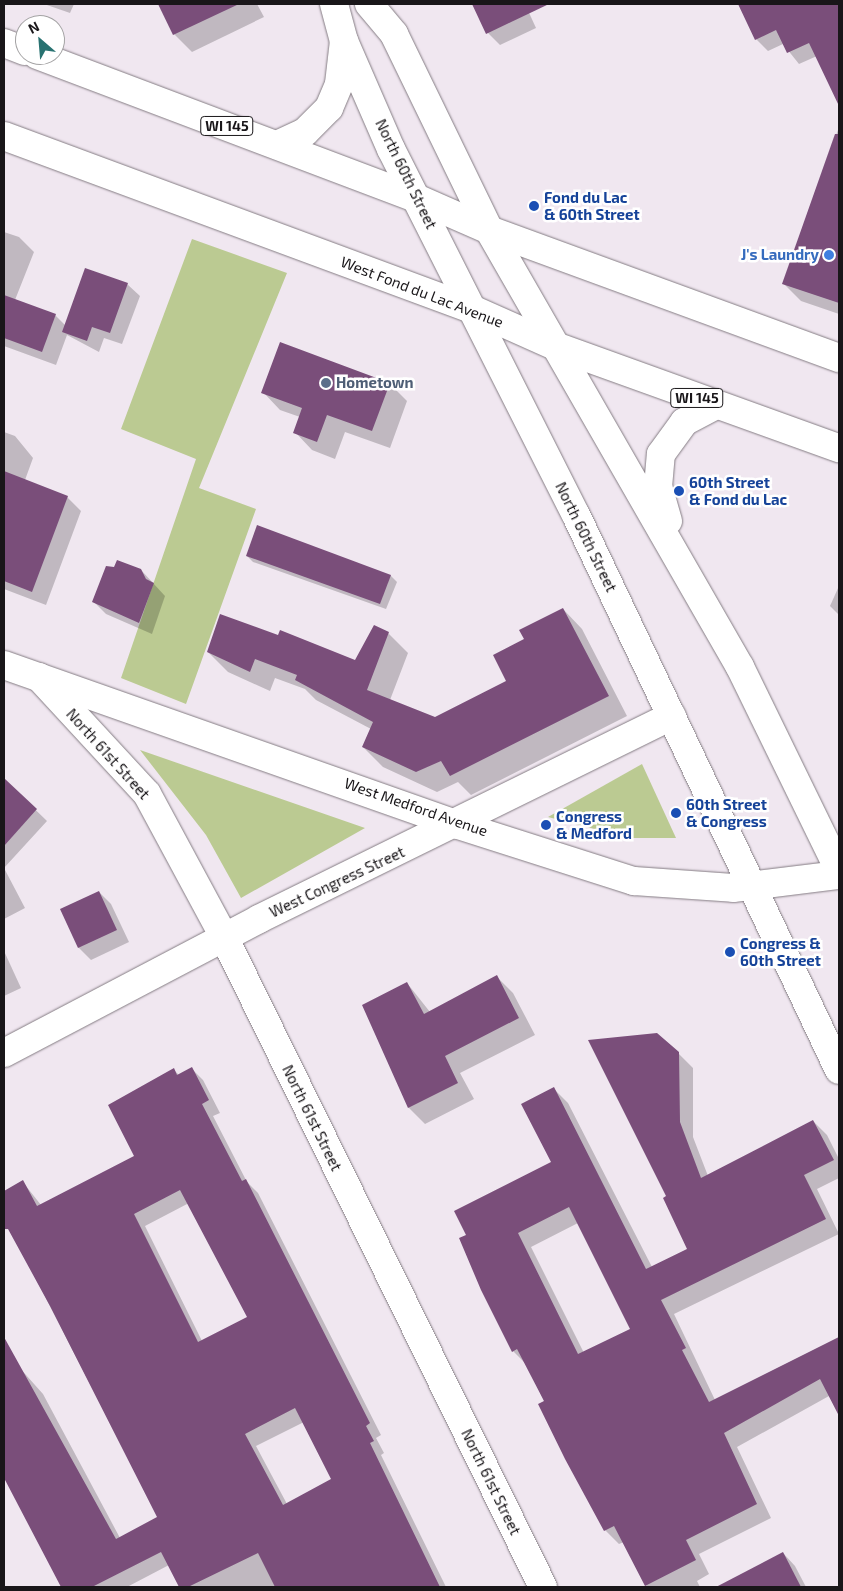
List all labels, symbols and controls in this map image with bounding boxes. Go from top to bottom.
north arrow [15,15,65,65]
text: N [25,17,42,37]
road number: WI 145 [200,114,254,138]
street label: North 60th Street [372,116,440,232]
place label: Fond du Lac & 60th Street [544,188,640,223]
marker: Fond du Lac & 60th Street [528,200,540,212]
place label: J's Laundry [741,246,819,264]
marker: J's Laundry [823,249,835,261]
street label: West Fond du Lac Avenue [338,253,506,331]
place label: Hometown [336,374,414,392]
marker: Hometown [320,377,332,389]
road number: WI 145 [670,386,724,409]
place label: 60th Street & Fond du Lac [689,473,787,508]
street label: North 60th Street [552,479,620,595]
marker: 60th Street & Fond du Lac [673,485,685,497]
street label: North 61st Street [63,705,153,803]
street label: West Medford Avenue [342,774,490,840]
place label: 60th Street & Congress [686,795,767,830]
place label: Congress & Medford [556,807,632,842]
marker: 60th Street & Congress [670,807,682,819]
marker: Congress & Medford [540,819,552,831]
street label: West Congress Street [267,843,407,921]
place label: Congress & 60th Street [740,934,821,969]
marker: Congress & 60th Street [724,946,736,958]
street label: North 61st Street [279,1062,345,1174]
street label: North 61st Street [458,1426,524,1538]

